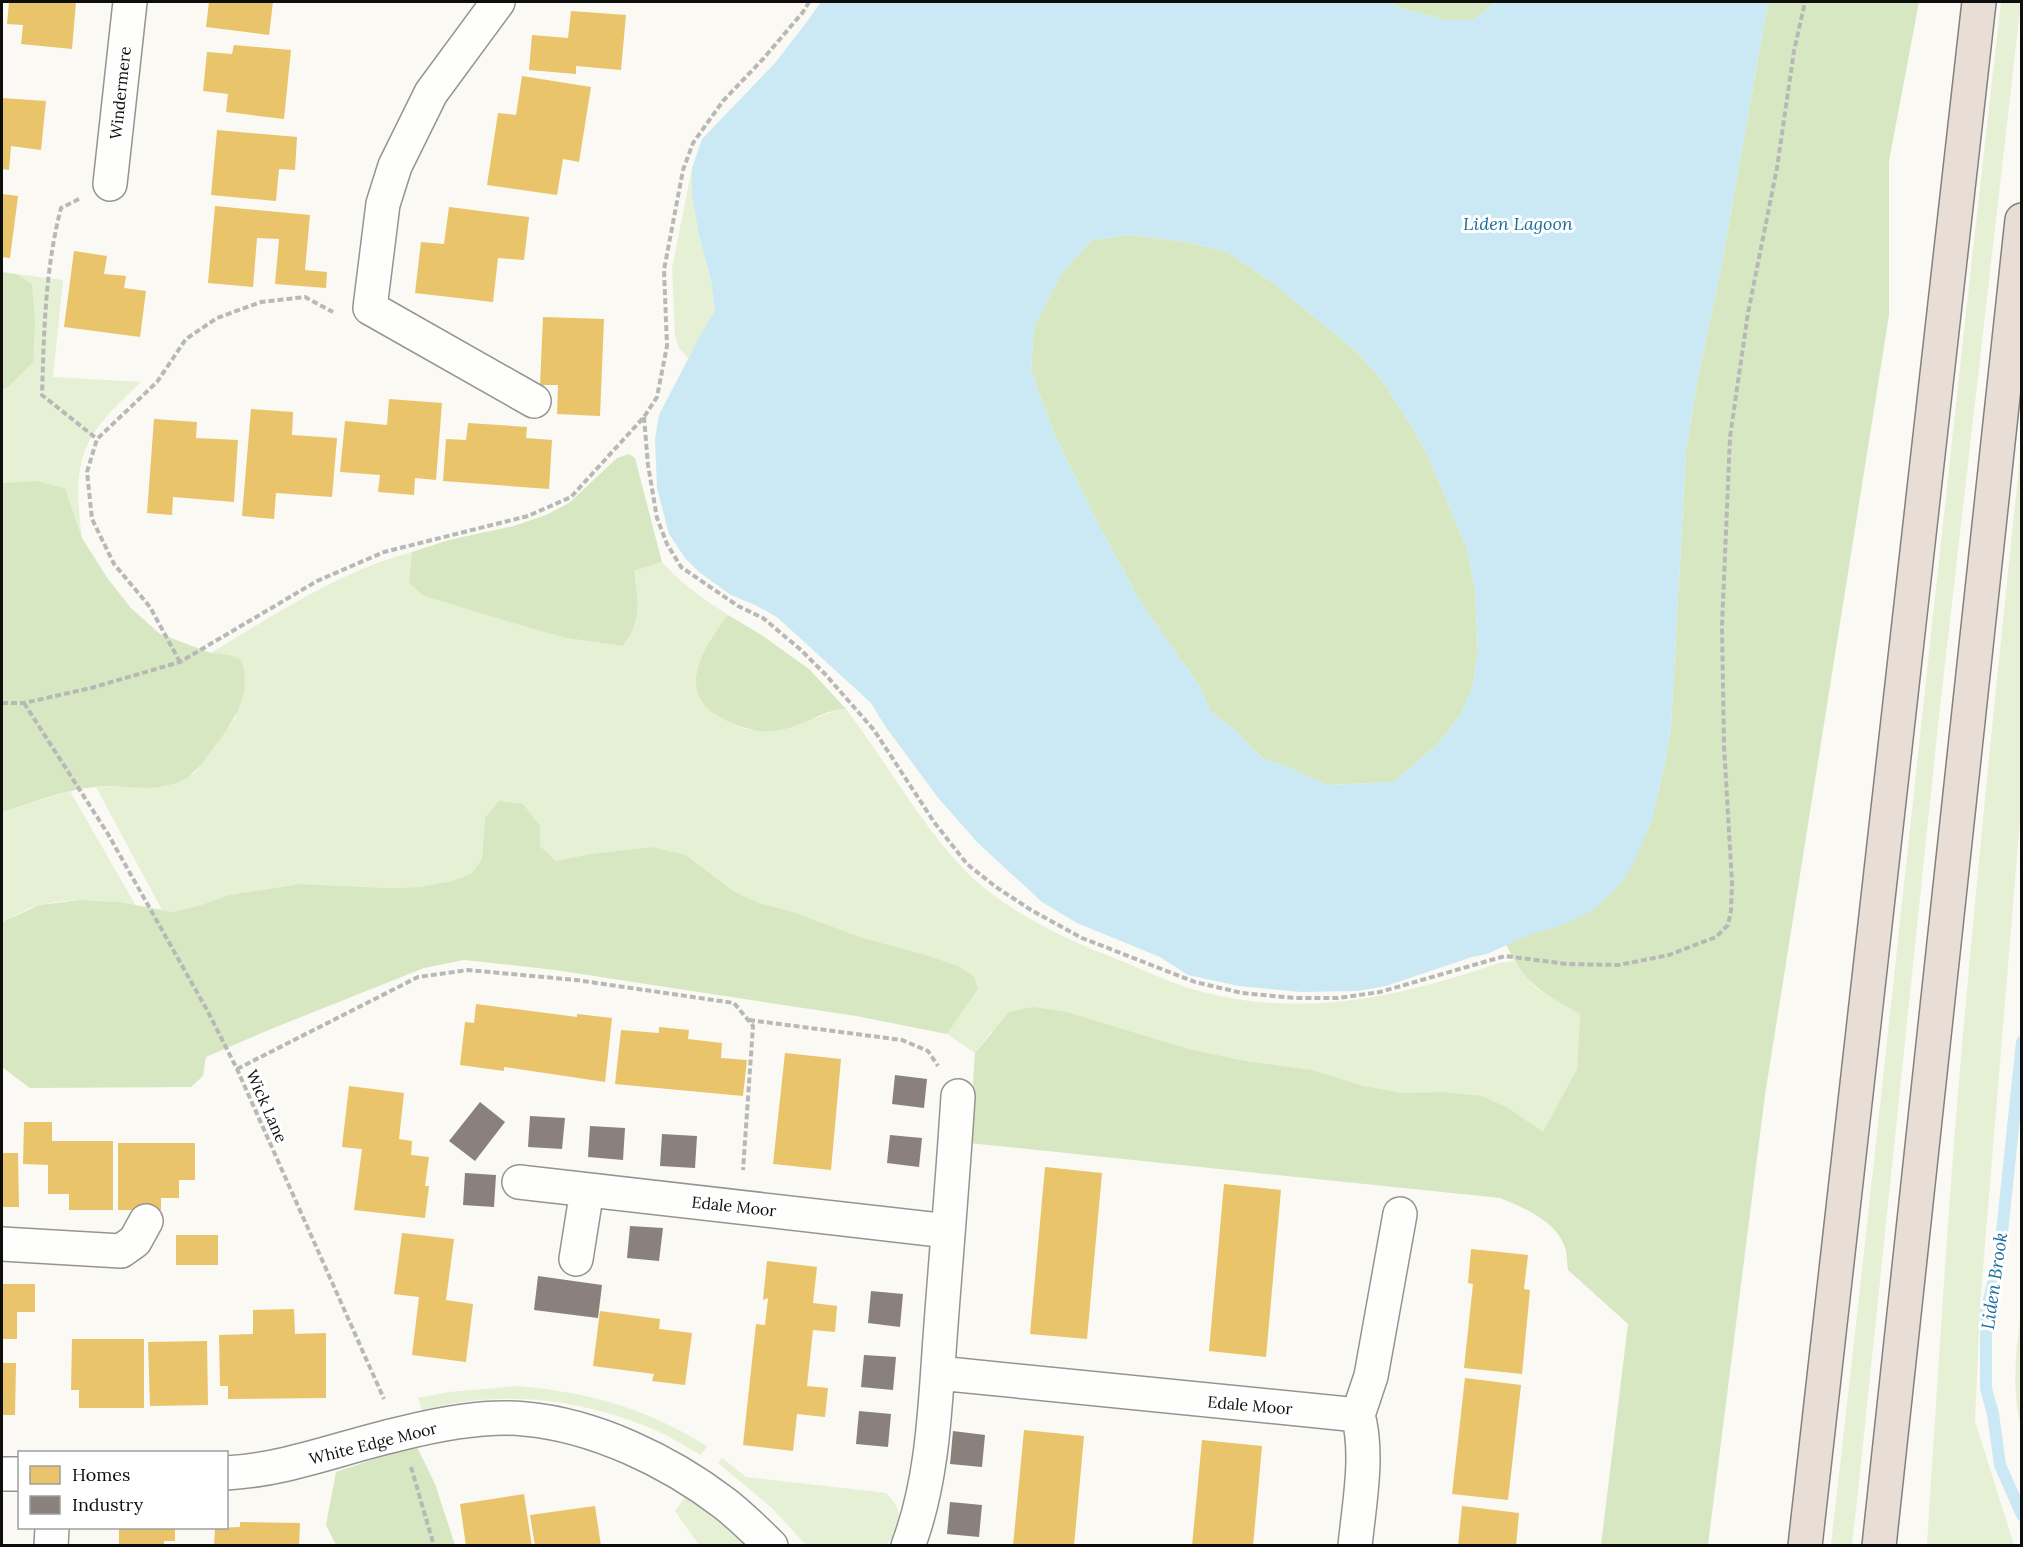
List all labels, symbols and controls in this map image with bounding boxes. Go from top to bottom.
street label: Windermere [105,45,135,141]
water label: Liden Lagoon [1463,212,1573,235]
street label: Wick Lane [242,1066,292,1146]
street label: Edale Moor [691,1192,777,1220]
water label: Liden Brook [1976,1231,2012,1331]
street label: Edale Moor [1207,1391,1293,1419]
street label: White Edge Moor [307,1417,439,1469]
legend [18,1451,228,1529]
text: Homes [72,1463,130,1486]
text: Industry [72,1493,144,1516]

